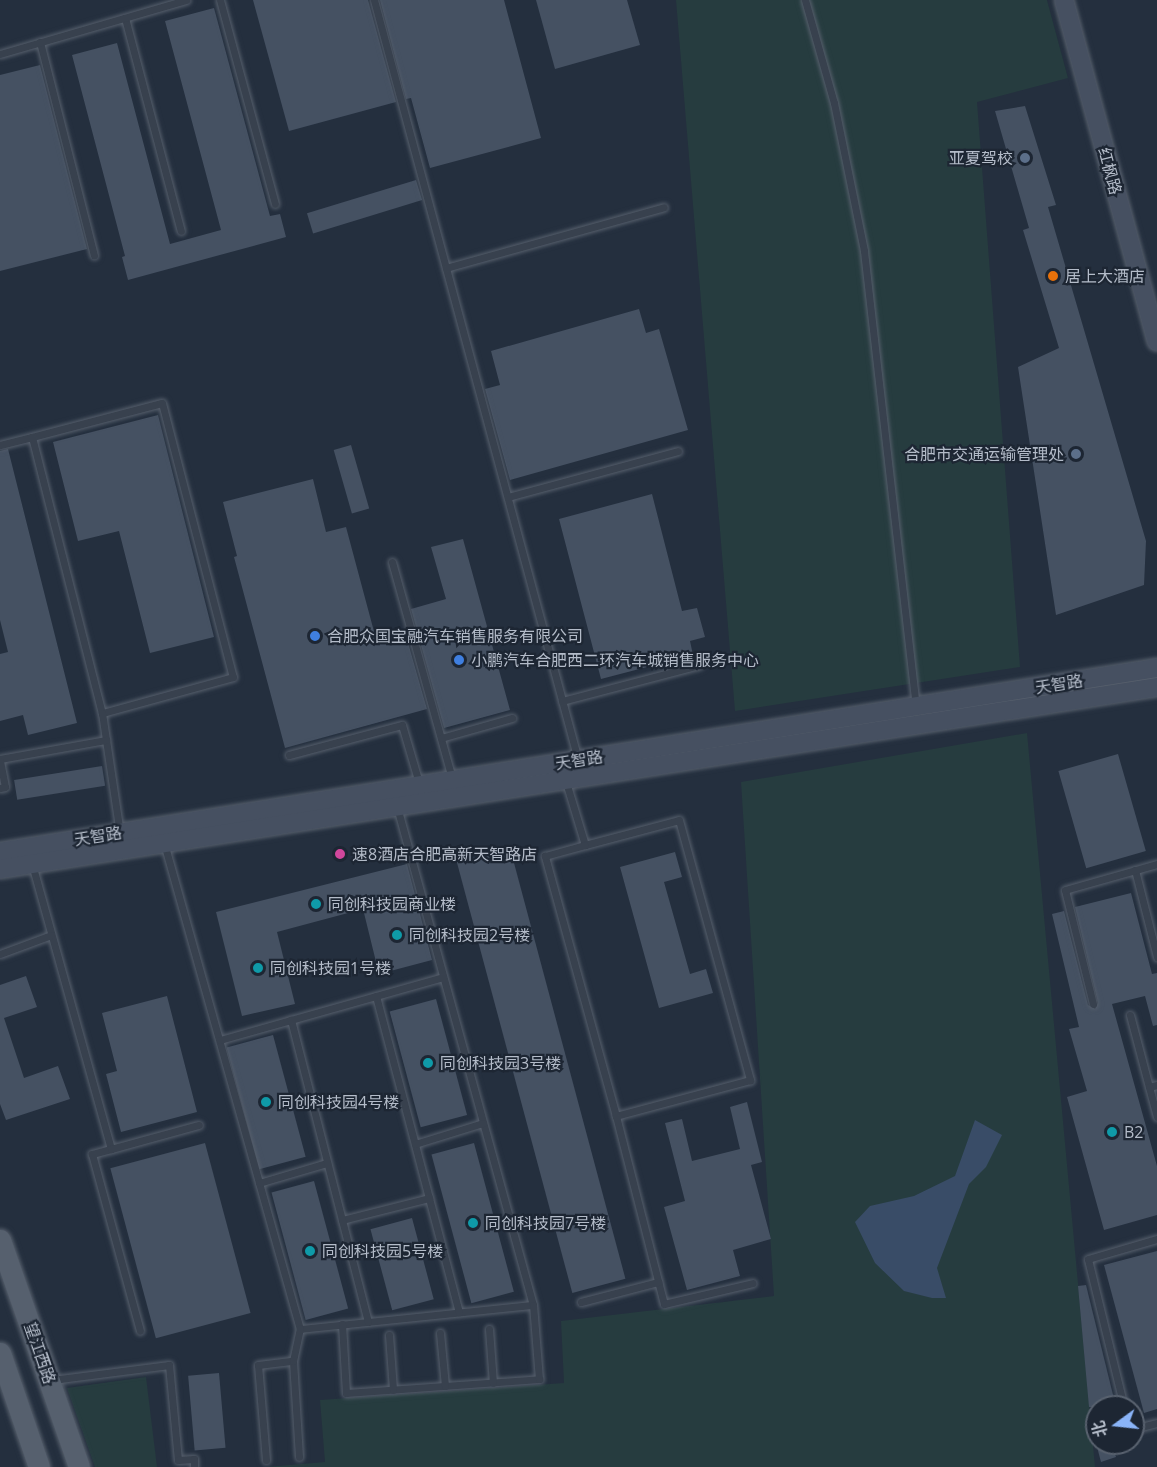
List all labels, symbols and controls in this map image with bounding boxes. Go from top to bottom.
street label: 红枫路 [1095,145,1125,197]
place label: 亚夏驾校 [949,148,1013,168]
marker: 亚夏驾校 [1018,151,1032,165]
place label: 居上大酒店 [1065,266,1145,286]
marker: 居上大酒店 [1046,269,1060,283]
place label: 合肥市交通运输管理处 [904,444,1064,464]
marker: 合肥市交通运输管理处 [1069,447,1083,461]
place label: 合肥众国宝融汽车销售服务有限公司 [327,626,583,646]
marker: 合肥众国宝融汽车销售服务有限公司 [308,629,322,643]
place label: 小鹏汽车合肥西二环汽车城销售服务中心 [471,650,759,670]
marker: 小鹏汽车合肥西二环汽车城销售服务中心 [452,653,466,667]
street label: 天智路 [1034,671,1084,697]
street label: 天智路 [554,747,604,773]
street label: 天智路 [73,823,123,849]
place label: 速8酒店合肥高新天智路店 [352,844,537,864]
marker: 速8酒店合肥高新天智路店 [333,847,347,861]
place label: 同创科技园商业楼 [328,894,456,914]
marker: 同创科技园商业楼 [309,897,323,911]
place label: 同创科技园2号楼 [409,925,530,945]
marker: 同创科技园2号楼 [390,928,404,942]
place label: 同创科技园1号楼 [270,958,391,978]
marker: 同创科技园1号楼 [251,961,265,975]
place label: 同创科技园3号楼 [440,1053,561,1073]
marker: 同创科技园3号楼 [421,1056,435,1070]
place label: 同创科技园4号楼 [278,1092,399,1112]
marker: 同创科技园4号楼 [259,1095,273,1109]
place label: B2 [1124,1122,1143,1142]
marker: B2 [1105,1125,1119,1139]
place label: 同创科技园7号楼 [485,1213,606,1233]
marker: 同创科技园7号楼 [466,1216,480,1230]
place label: 同创科技园5号楼 [322,1241,443,1261]
marker: 同创科技园5号楼 [303,1244,317,1258]
street label: 望江西路 [21,1320,59,1386]
north arrow [1085,1395,1145,1455]
text: 北 [1087,1419,1112,1440]

